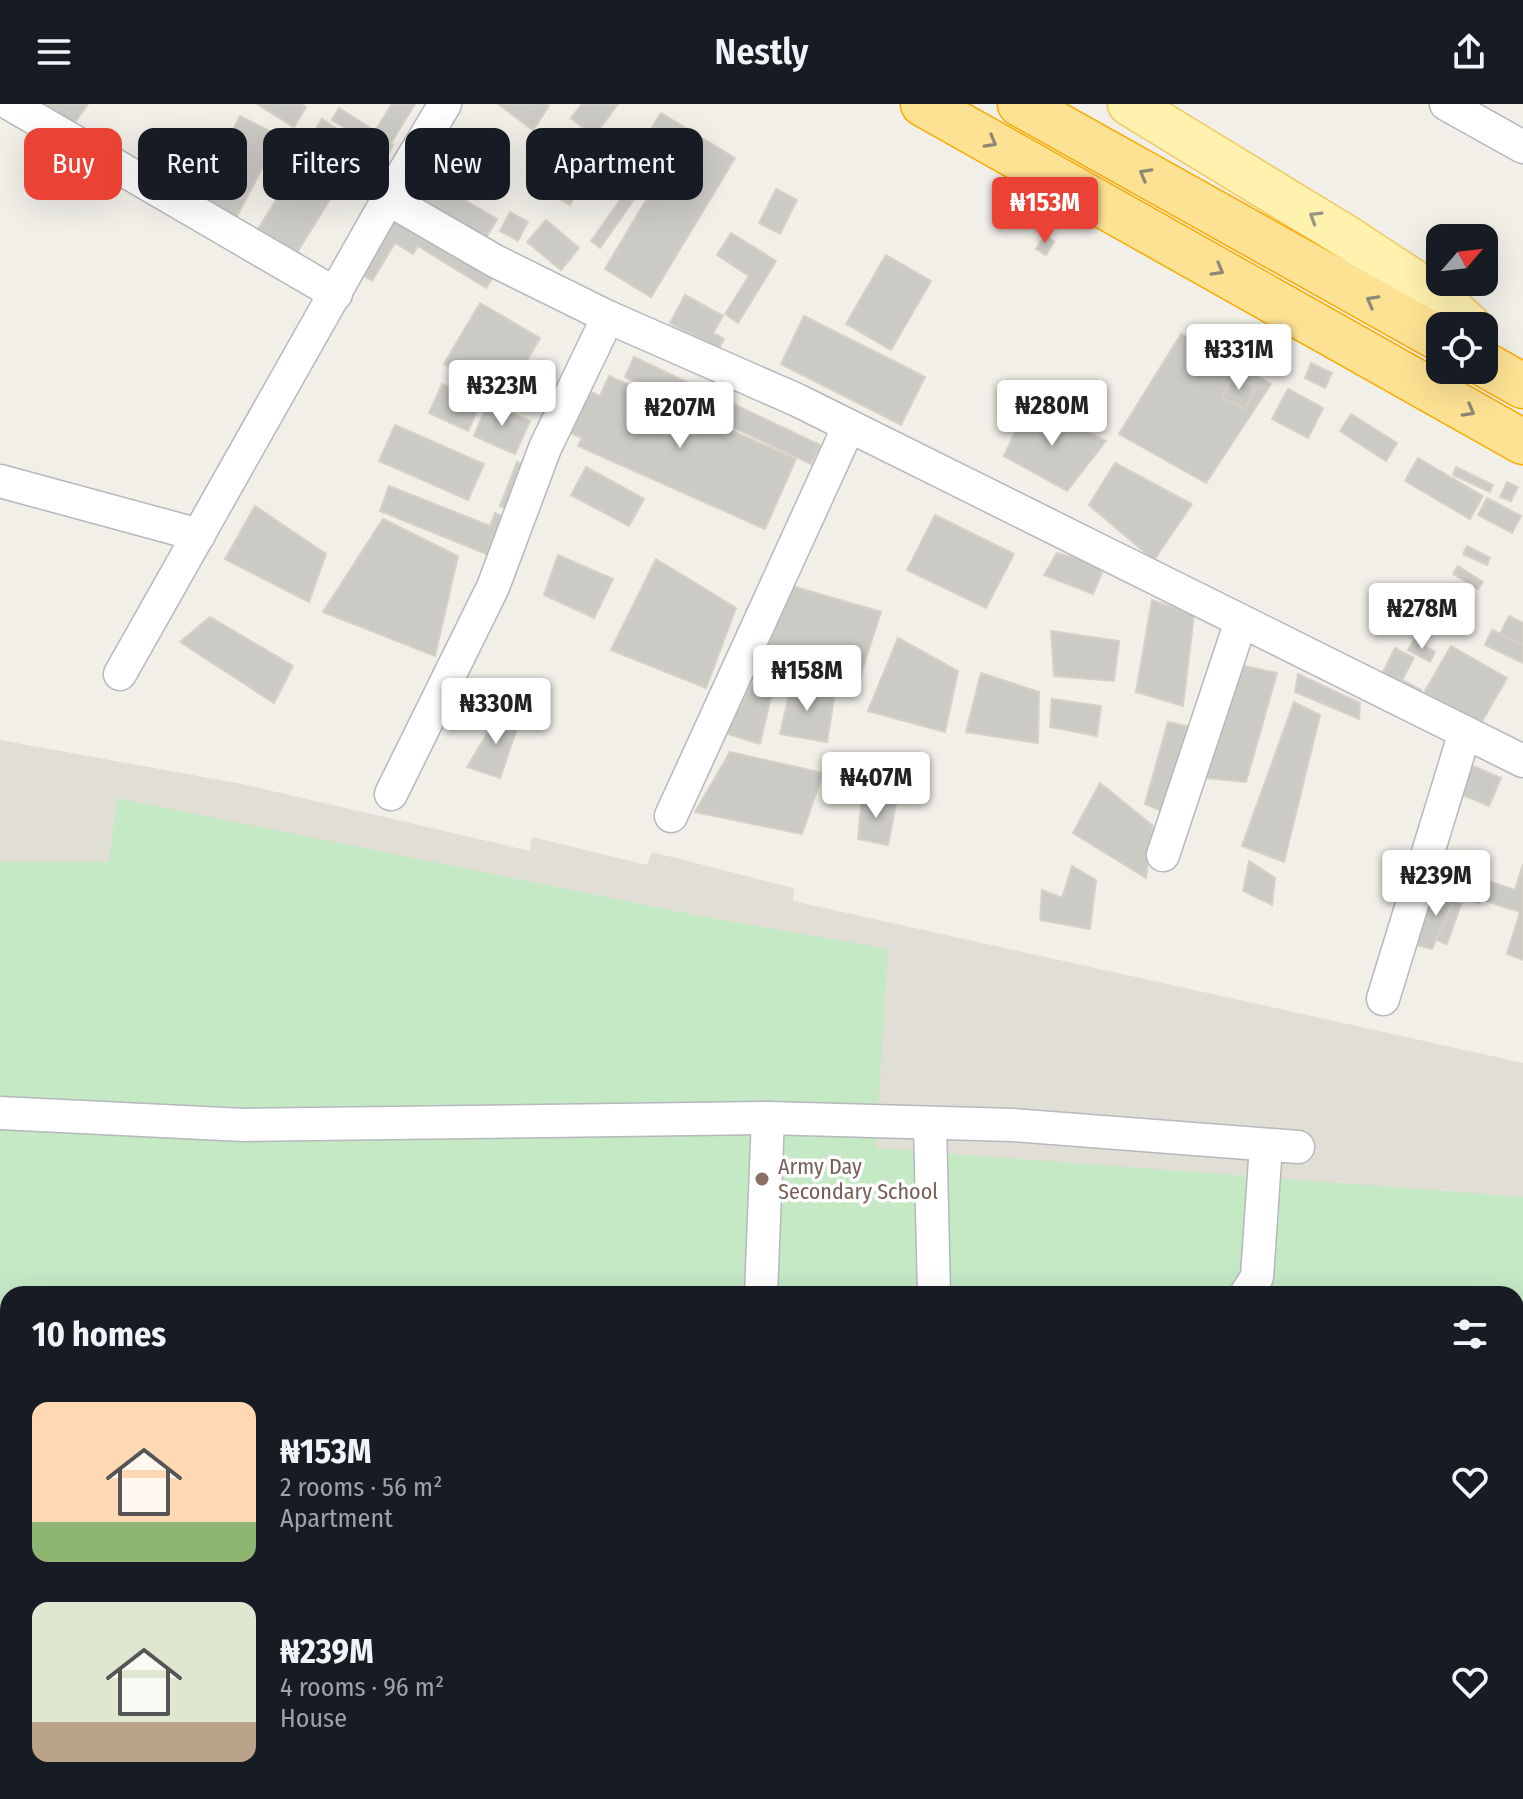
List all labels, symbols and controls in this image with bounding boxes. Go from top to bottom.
icon: menu [32,30,76,74]
text: Nestly [715,30,808,74]
icon: share [1447,30,1491,74]
chip: Buy [24,128,122,200]
chip: Rent [138,128,247,200]
chip: Filters [263,128,389,200]
chip: New [405,128,510,200]
chip: Apartment [526,128,703,200]
one-way arrow [983,133,997,148]
one-way arrow [1139,168,1154,184]
pin: ₦153M [989,177,1101,245]
text: ₦153M [1010,187,1080,218]
one-way arrow [1309,211,1324,226]
north arrow [1426,224,1498,296]
map controls [1426,224,1498,384]
one-way arrow [1209,260,1223,276]
one-way arrow [1366,295,1381,311]
button: locate [1426,312,1498,384]
pin: ₦331M [1183,324,1295,392]
text: ₦331M [1204,334,1274,365]
pin: ₦323M [446,360,558,428]
text: ₦323M [467,370,537,401]
pin: ₦280M [996,380,1108,448]
pin: ₦207M [624,382,736,450]
text: ₦280M [1015,390,1089,421]
text: ₦207M [645,392,715,423]
one-way arrow [1460,401,1474,417]
pin: ₦278M [1366,583,1478,651]
text: ₦278M [1387,593,1457,624]
pin: ₦158M [751,645,863,713]
text: ₦158M [771,655,843,686]
pin: ₦330M [440,678,552,746]
text: ₦330M [460,688,532,719]
pin: ₦407M [820,752,932,820]
text: ₦407M [840,762,912,793]
pin: ₦239M [1380,850,1492,918]
text: ₦239M [1400,860,1472,891]
place label: Army Day Secondary School [778,1153,938,1205]
marker: Army Day Secondary School [753,1170,771,1188]
icon: filters [1448,1312,1492,1356]
text: 10 homes [32,1314,166,1355]
text: ₦153M [280,1431,371,1472]
icon: home [96,1434,192,1530]
icon: heart [1448,1460,1492,1504]
text: 2 rooms · 56 m² [280,1472,442,1503]
text: Apartment [280,1503,393,1534]
text: ₦239M [280,1631,374,1672]
icon: home [96,1634,192,1730]
icon: heart [1448,1660,1492,1704]
text: 4 rooms · 96 m² [280,1672,444,1703]
text: House [280,1703,347,1734]

